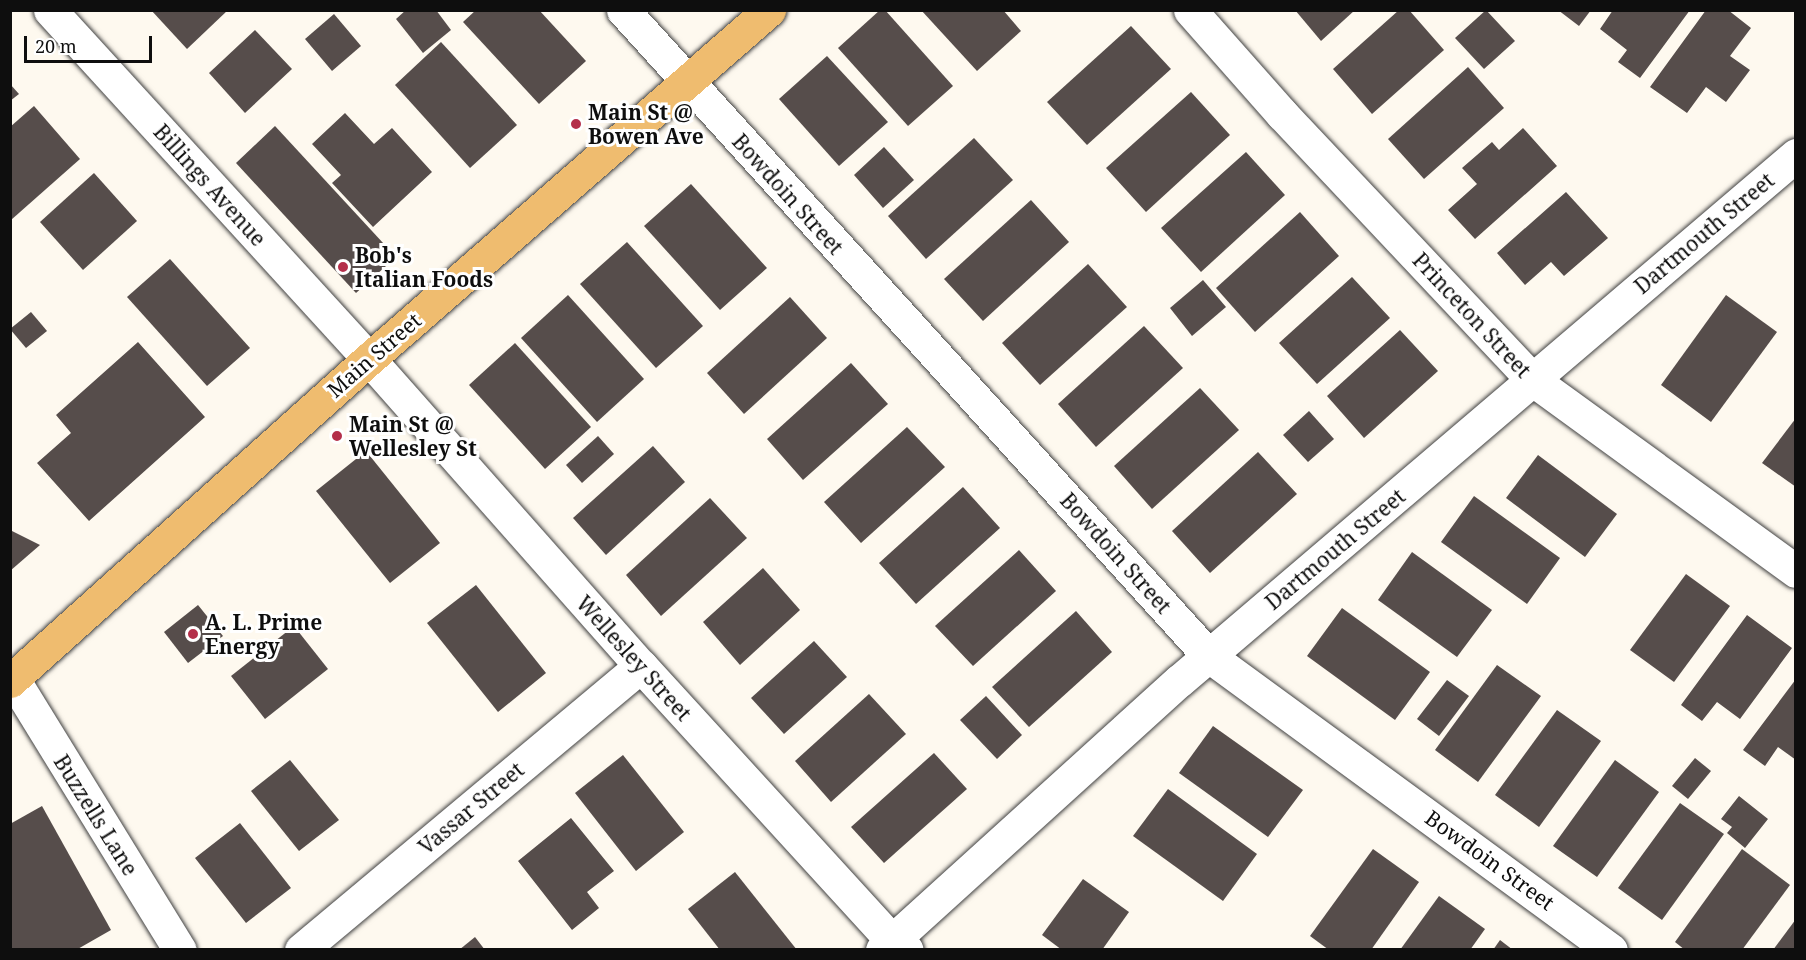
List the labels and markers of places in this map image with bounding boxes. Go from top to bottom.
place label: Main St @ Bowen Ave [588,99,704,149]
marker: Main St @ Bowen Ave [569,117,583,131]
place label: Bob's Italian Foods [355,242,493,292]
marker: Bob's Italian Foods [336,260,350,274]
place label: Main St @ Wellesley St [349,411,477,461]
marker: Main St @ Wellesley St [330,429,344,443]
place label: A. L. Prime Energy [205,609,322,659]
marker: A. L. Prime Energy [186,627,200,641]

